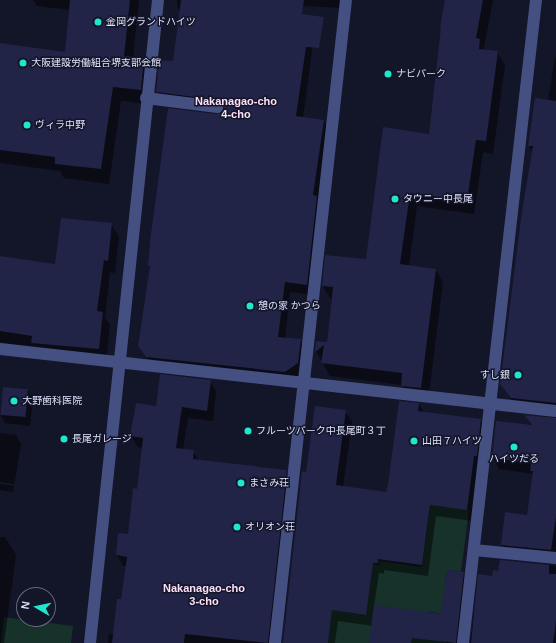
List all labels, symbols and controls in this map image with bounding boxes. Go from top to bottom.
place label: 金岡グランドハイツ [106,16,196,28]
marker: 金岡グランドハイツ [93,17,103,27]
place label: 大阪建設労働組合堺支部会館 [31,57,161,69]
marker: 大阪建設労働組合堺支部会館 [18,58,28,68]
place label: ナビパーク [396,68,446,80]
marker: ナビパーク [383,69,393,79]
district label: Nakanagao-cho 4-cho [195,95,277,121]
place label: ヴィラ中野 [35,119,85,131]
marker: ヴィラ中野 [22,120,32,130]
place label: タウニー中長尾 [403,193,473,205]
marker: タウニー中長尾 [390,194,400,204]
place label: 憩の家 かつら [258,300,321,312]
marker: 憩の家 かつら [245,301,255,311]
place label: すし銀 [480,369,510,381]
marker: すし銀 [513,370,523,380]
place label: 大野歯科医院 [22,395,82,407]
marker: 大野歯科医院 [9,396,19,406]
place label: フルーツパーク中長尾町３丁 [256,425,386,437]
marker: フルーツパーク中長尾町３丁 [243,426,253,436]
place label: 長尾ガレージ [72,433,132,445]
marker: 長尾ガレージ [59,434,69,444]
place label: 山田７ハイツ [422,435,482,447]
marker: 山田７ハイツ [409,436,419,446]
marker: ハイツだる [509,442,519,452]
place label: ハイツだる [489,453,539,465]
place label: まさみ荘 [249,477,289,489]
marker: まさみ荘 [236,478,246,488]
place label: オリオン荘 [245,521,295,533]
marker: オリオン荘 [232,522,242,532]
district label: Nakanagao-cho 3-cho [163,582,245,608]
north arrow [16,587,56,627]
text: N [19,600,32,610]

